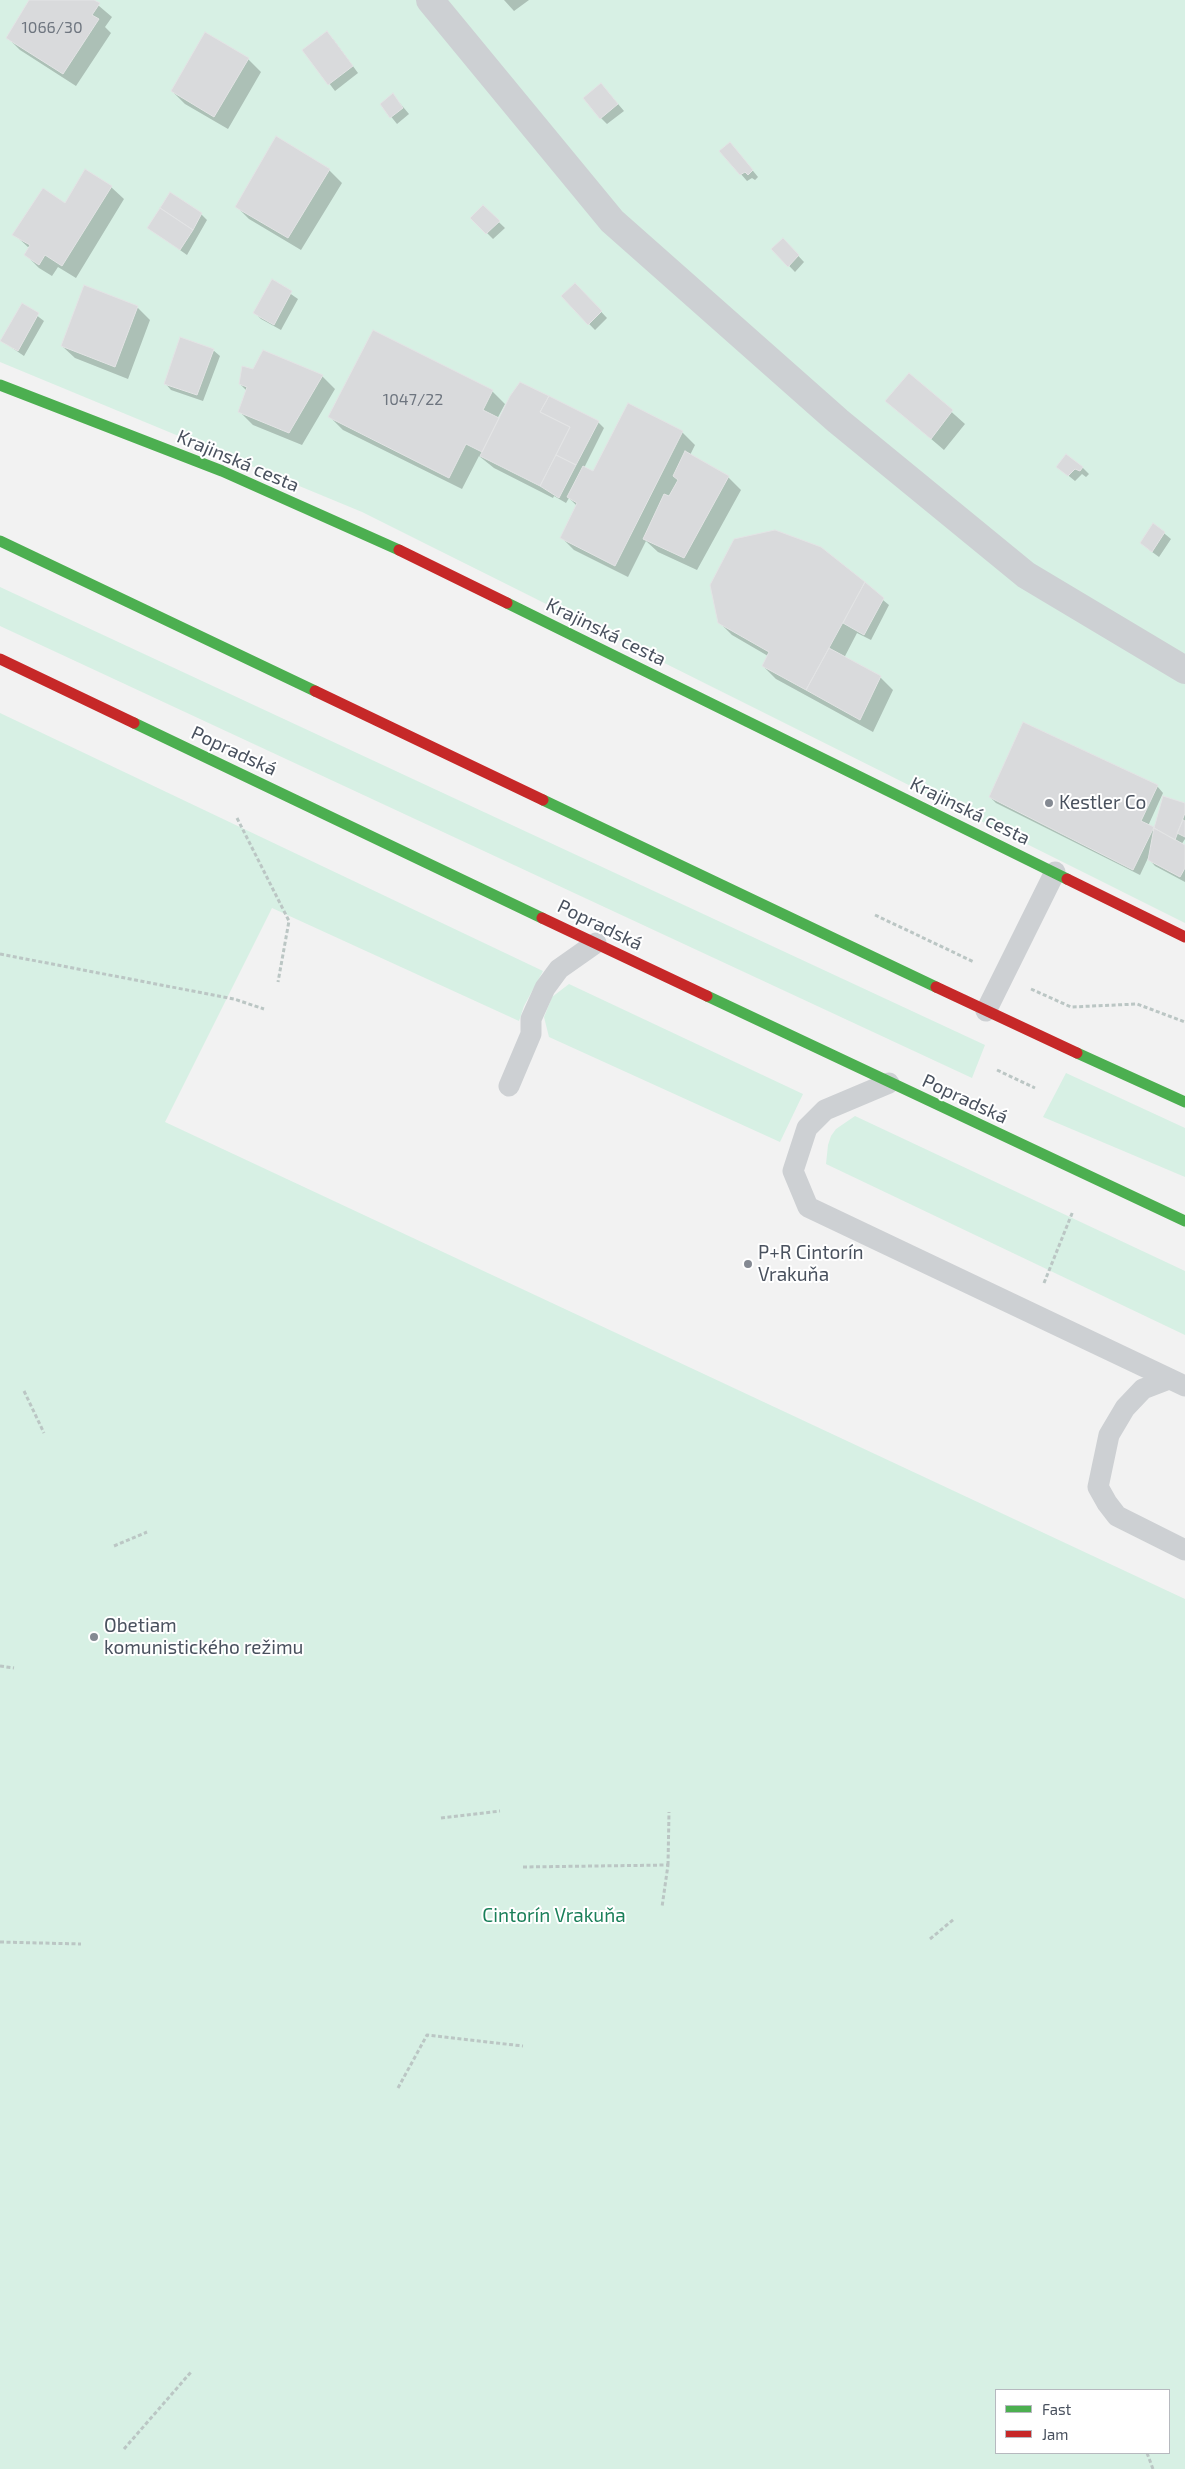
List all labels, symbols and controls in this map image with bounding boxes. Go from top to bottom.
house number: 1066/30 [21,18,83,38]
house number: 1047/22 [383,390,443,410]
street label: Krajinská cesta [174,425,302,497]
street label: Krajinská cesta [542,593,670,671]
street label: Popradská [188,721,280,781]
street label: Krajinská cesta [906,772,1034,850]
place label: Kestler Co [1059,792,1146,814]
marker: Kestler Co [1043,797,1055,809]
street label: Popradská [554,895,646,955]
street label: Popradská [919,1069,1011,1129]
place label: P+R Cintorín Vrakuňa [758,1242,864,1286]
marker: P+R Cintorín Vrakuňa [742,1258,754,1270]
place label: Obetiam komunistického režimu [104,1615,303,1659]
marker: Obetiam komunistického režimu [88,1631,100,1643]
park label: Cintorín Vrakuňa [482,1905,626,1927]
legend [995,2389,1170,2454]
text: Fast [1042,2400,1071,2418]
text: Jam [1042,2425,1068,2443]

